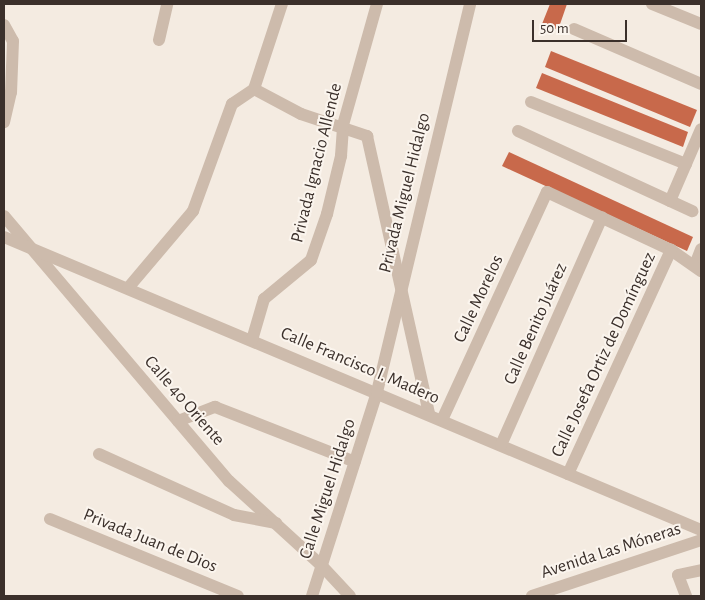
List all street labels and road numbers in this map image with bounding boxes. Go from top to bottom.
street label: Privada Ignacio Allende [287,81,347,245]
street label: Privada Miguel Hidalgo [375,111,435,275]
street label: Calle Josefa Ortiz de Domínguez [547,249,661,461]
street label: Calle Morelos [449,252,509,346]
street label: Calle Benito Juárez [500,260,572,388]
street label: Calle Francisco I. Madero [277,323,443,409]
street label: Calle 40 Oriente [139,352,229,450]
street label: Calle Miguel Hidalgo [295,416,361,562]
street label: Privada Juan de Dios [80,504,220,578]
street label: Avenida Las Móneras [538,518,684,584]

